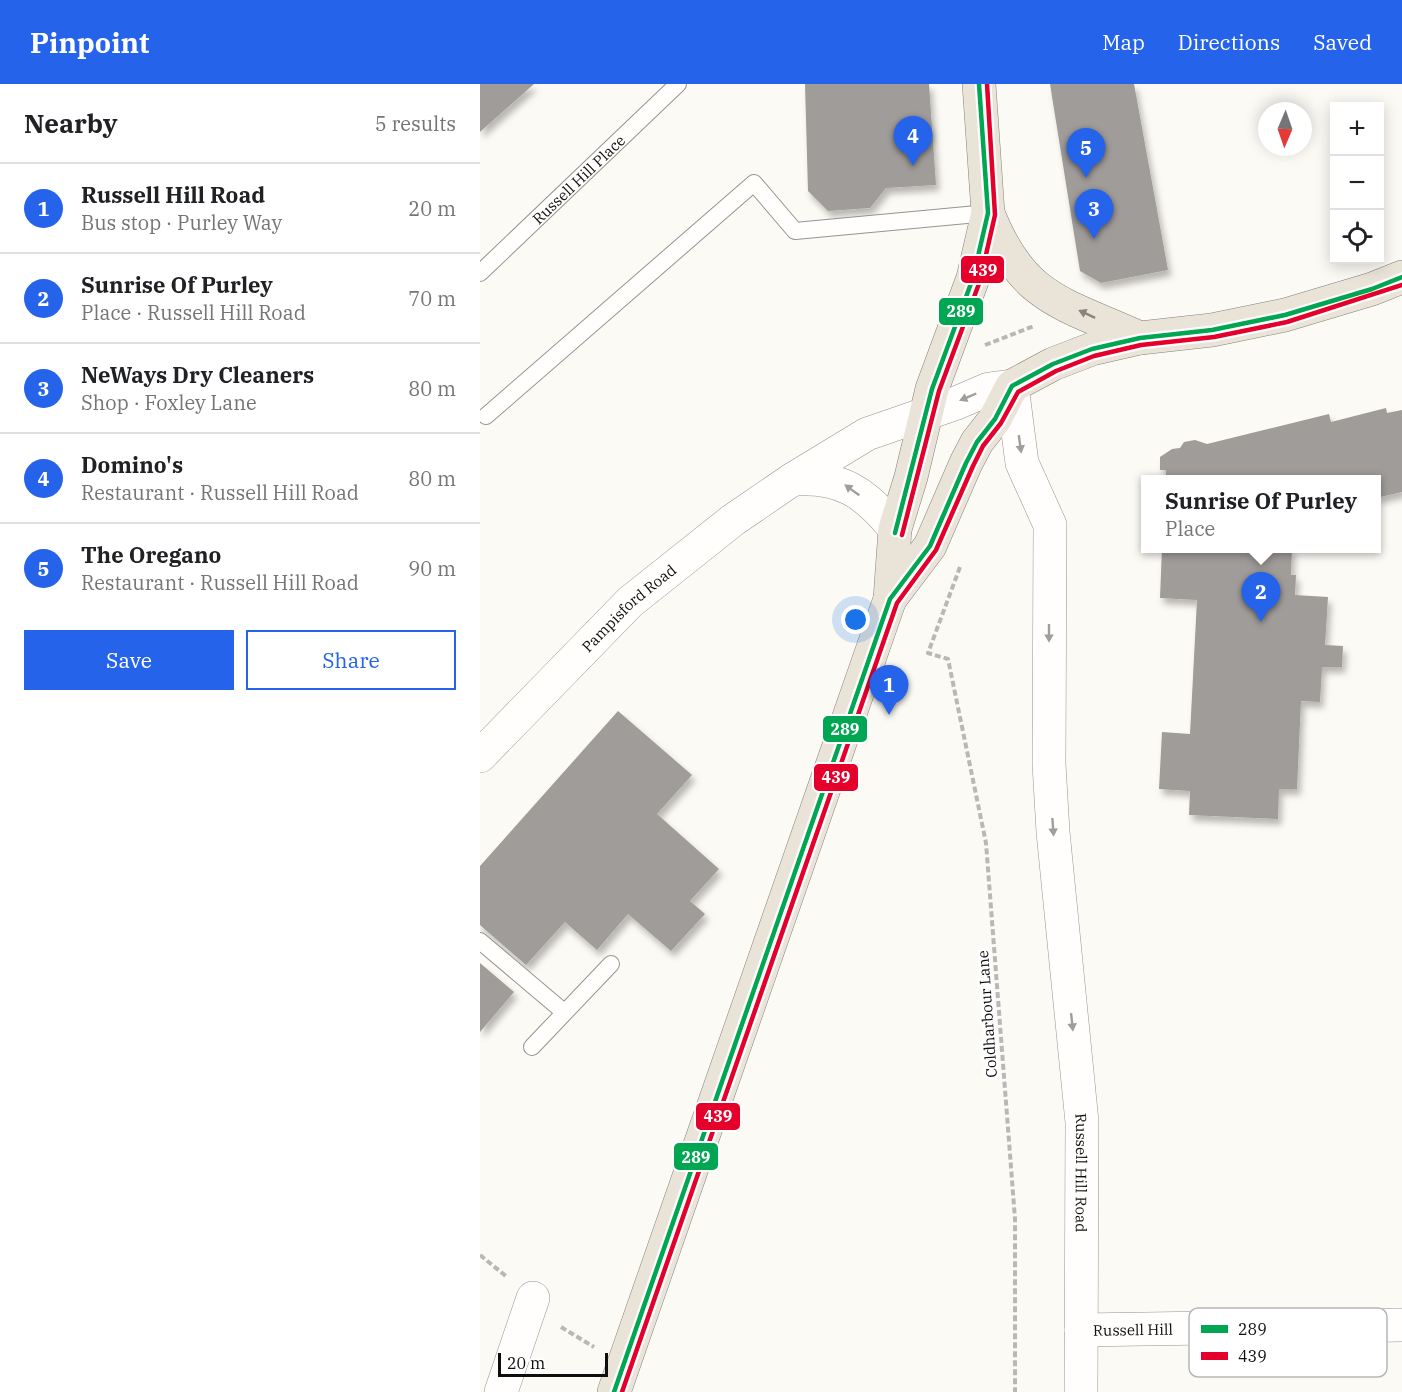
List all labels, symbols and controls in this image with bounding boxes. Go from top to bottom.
text: Pinpoint [30,24,150,61]
text: Map [1102,28,1145,56]
text: Directions [1178,28,1280,56]
text: Saved [1313,28,1372,56]
north arrow [1258,102,1312,156]
map controls [1330,102,1384,264]
button: + [1330,102,1384,156]
text: Nearby [24,106,118,140]
text: 5 results [375,110,456,137]
pin: 4 [894,116,932,166]
pin: 5 [1066,128,1106,178]
street label: Russell Hill Place [528,130,629,228]
button: − [1330,156,1384,210]
text: Russell Hill Road [81,180,265,209]
pin: 3 [1074,190,1114,239]
text: 1 [38,195,50,222]
text: 20 m [408,195,456,222]
text: Bus stop · Purley Way [81,209,282,236]
button: locate [1330,210,1384,264]
line badge: 439 [960,255,1005,284]
text: 439 [969,260,997,280]
text: Sunrise Of Purley [81,270,273,299]
text: 2 [38,285,50,312]
text: 70 m [408,285,456,312]
line badge: 289 [938,297,984,326]
text: Place · Russell Hill Road [81,299,306,326]
text: 289 [947,301,975,321]
one-way arrow [1078,309,1095,318]
text: NeWays Dry Cleaners [81,360,314,389]
text: 3 [38,375,50,402]
text: 80 m [408,375,456,402]
text: Shop · Foxley Lane [81,389,257,416]
one-way arrow [960,393,977,402]
one-way arrow [1015,434,1024,453]
text: Domino's [81,450,183,479]
text: 4 [38,465,50,492]
text: 80 m [408,465,456,492]
popup [1141,475,1381,553]
text: Restaurant · Russell Hill Road [81,479,359,506]
one-way arrow [845,484,861,496]
text: Sunrise Of Purley [1165,486,1357,515]
text: Place [1165,515,1215,542]
text: The Oregano [81,540,221,569]
text: 5 [38,555,50,582]
text: 90 m [408,555,456,582]
street label: Pampisford Road [577,560,680,656]
text: Restaurant · Russell Hill Road [81,569,359,596]
pin: 2 [1242,572,1280,622]
your location [841,605,870,634]
one-way arrow [1044,623,1054,642]
button: Save [24,630,234,690]
button: Share [246,630,456,690]
pin: 1 [870,666,908,715]
line badge: 289 [822,715,868,743]
text: 289 [831,719,859,739]
line badge: 439 [813,763,859,792]
text: 439 [822,767,850,787]
one-way arrow [1048,818,1058,837]
street label: Coldharbour Lane [973,950,1001,1078]
one-way arrow [1067,1012,1077,1031]
line badge: 439 [695,1102,741,1131]
text: 439 [704,1106,732,1126]
street label: Russell Hill Road [1072,1112,1092,1232]
line badge: 289 [673,1142,719,1171]
text: 289 [682,1147,710,1167]
legend [1189,1308,1387,1377]
street label: Russell Hill [1093,1319,1173,1339]
text: 289 [1238,1319,1267,1339]
text: 439 [1238,1346,1267,1366]
scale bar [498,1350,608,1378]
text: 20 m [507,1353,545,1373]

